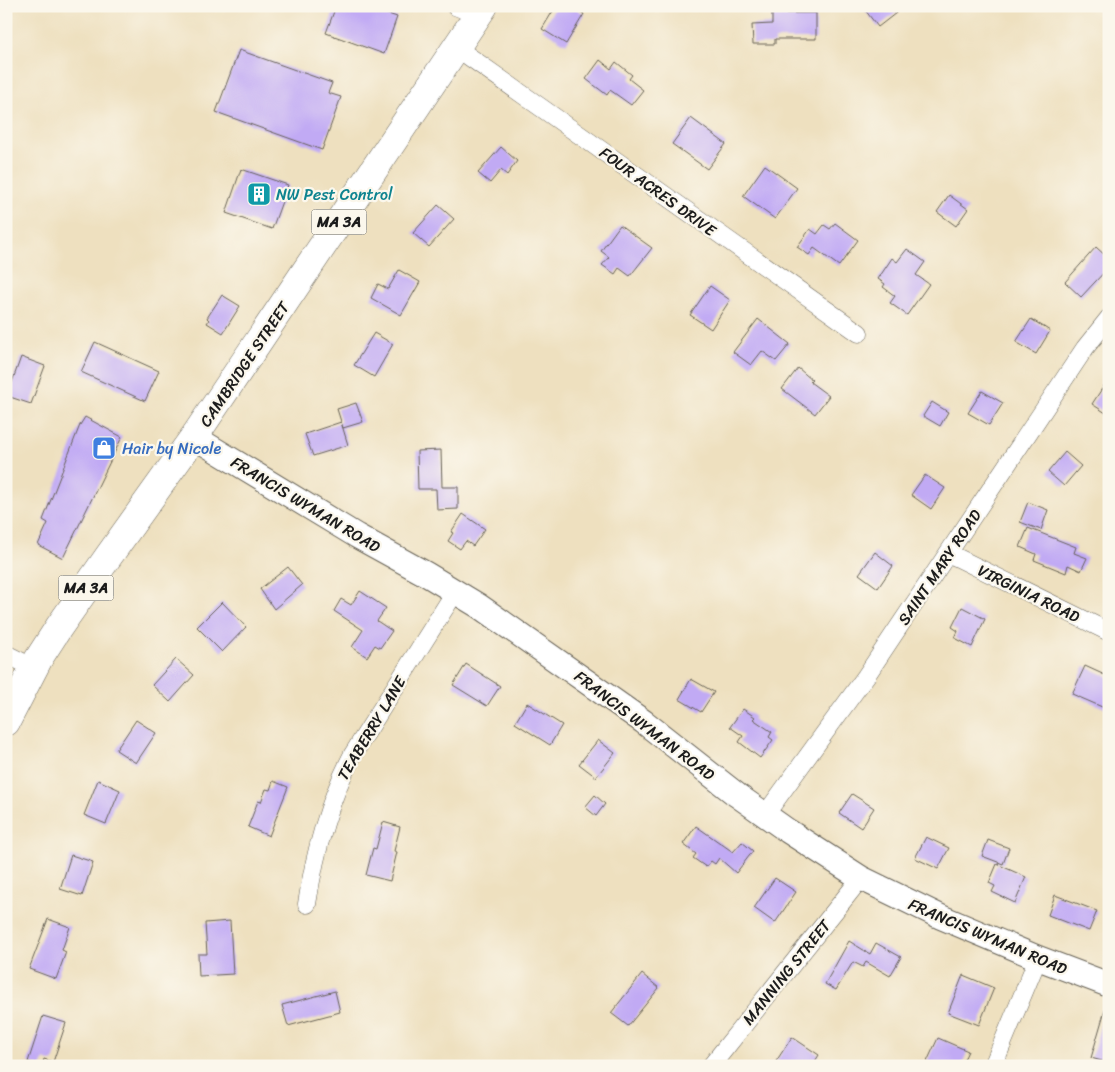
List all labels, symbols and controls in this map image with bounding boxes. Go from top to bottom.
street label: FOUR ACRES DRIVE [593,139,723,245]
place label: NW Pest Control [276,180,393,209]
building icon: NW Pest Control [246,181,272,207]
road number: MA 3A [312,210,366,234]
street label: CAMBRIDGE STREET [191,295,298,433]
place label: Hair by Nicole [122,434,222,463]
shop icon: Hair by Nicole [91,435,117,461]
street label: FRANCIS WYMAN ROAD [225,448,387,561]
street label: SAINT MARY ROAD [890,503,989,631]
street label: VIRGINIA ROAD [972,556,1085,631]
road number: MA 3A [58,576,114,600]
street label: FRANCIS WYMAN ROAD [568,663,722,789]
street label: TEABERRY LANE [329,669,415,786]
street label: FRANCIS WYMAN ROAD [904,890,1072,983]
street label: MANNING STREET [735,912,839,1032]

